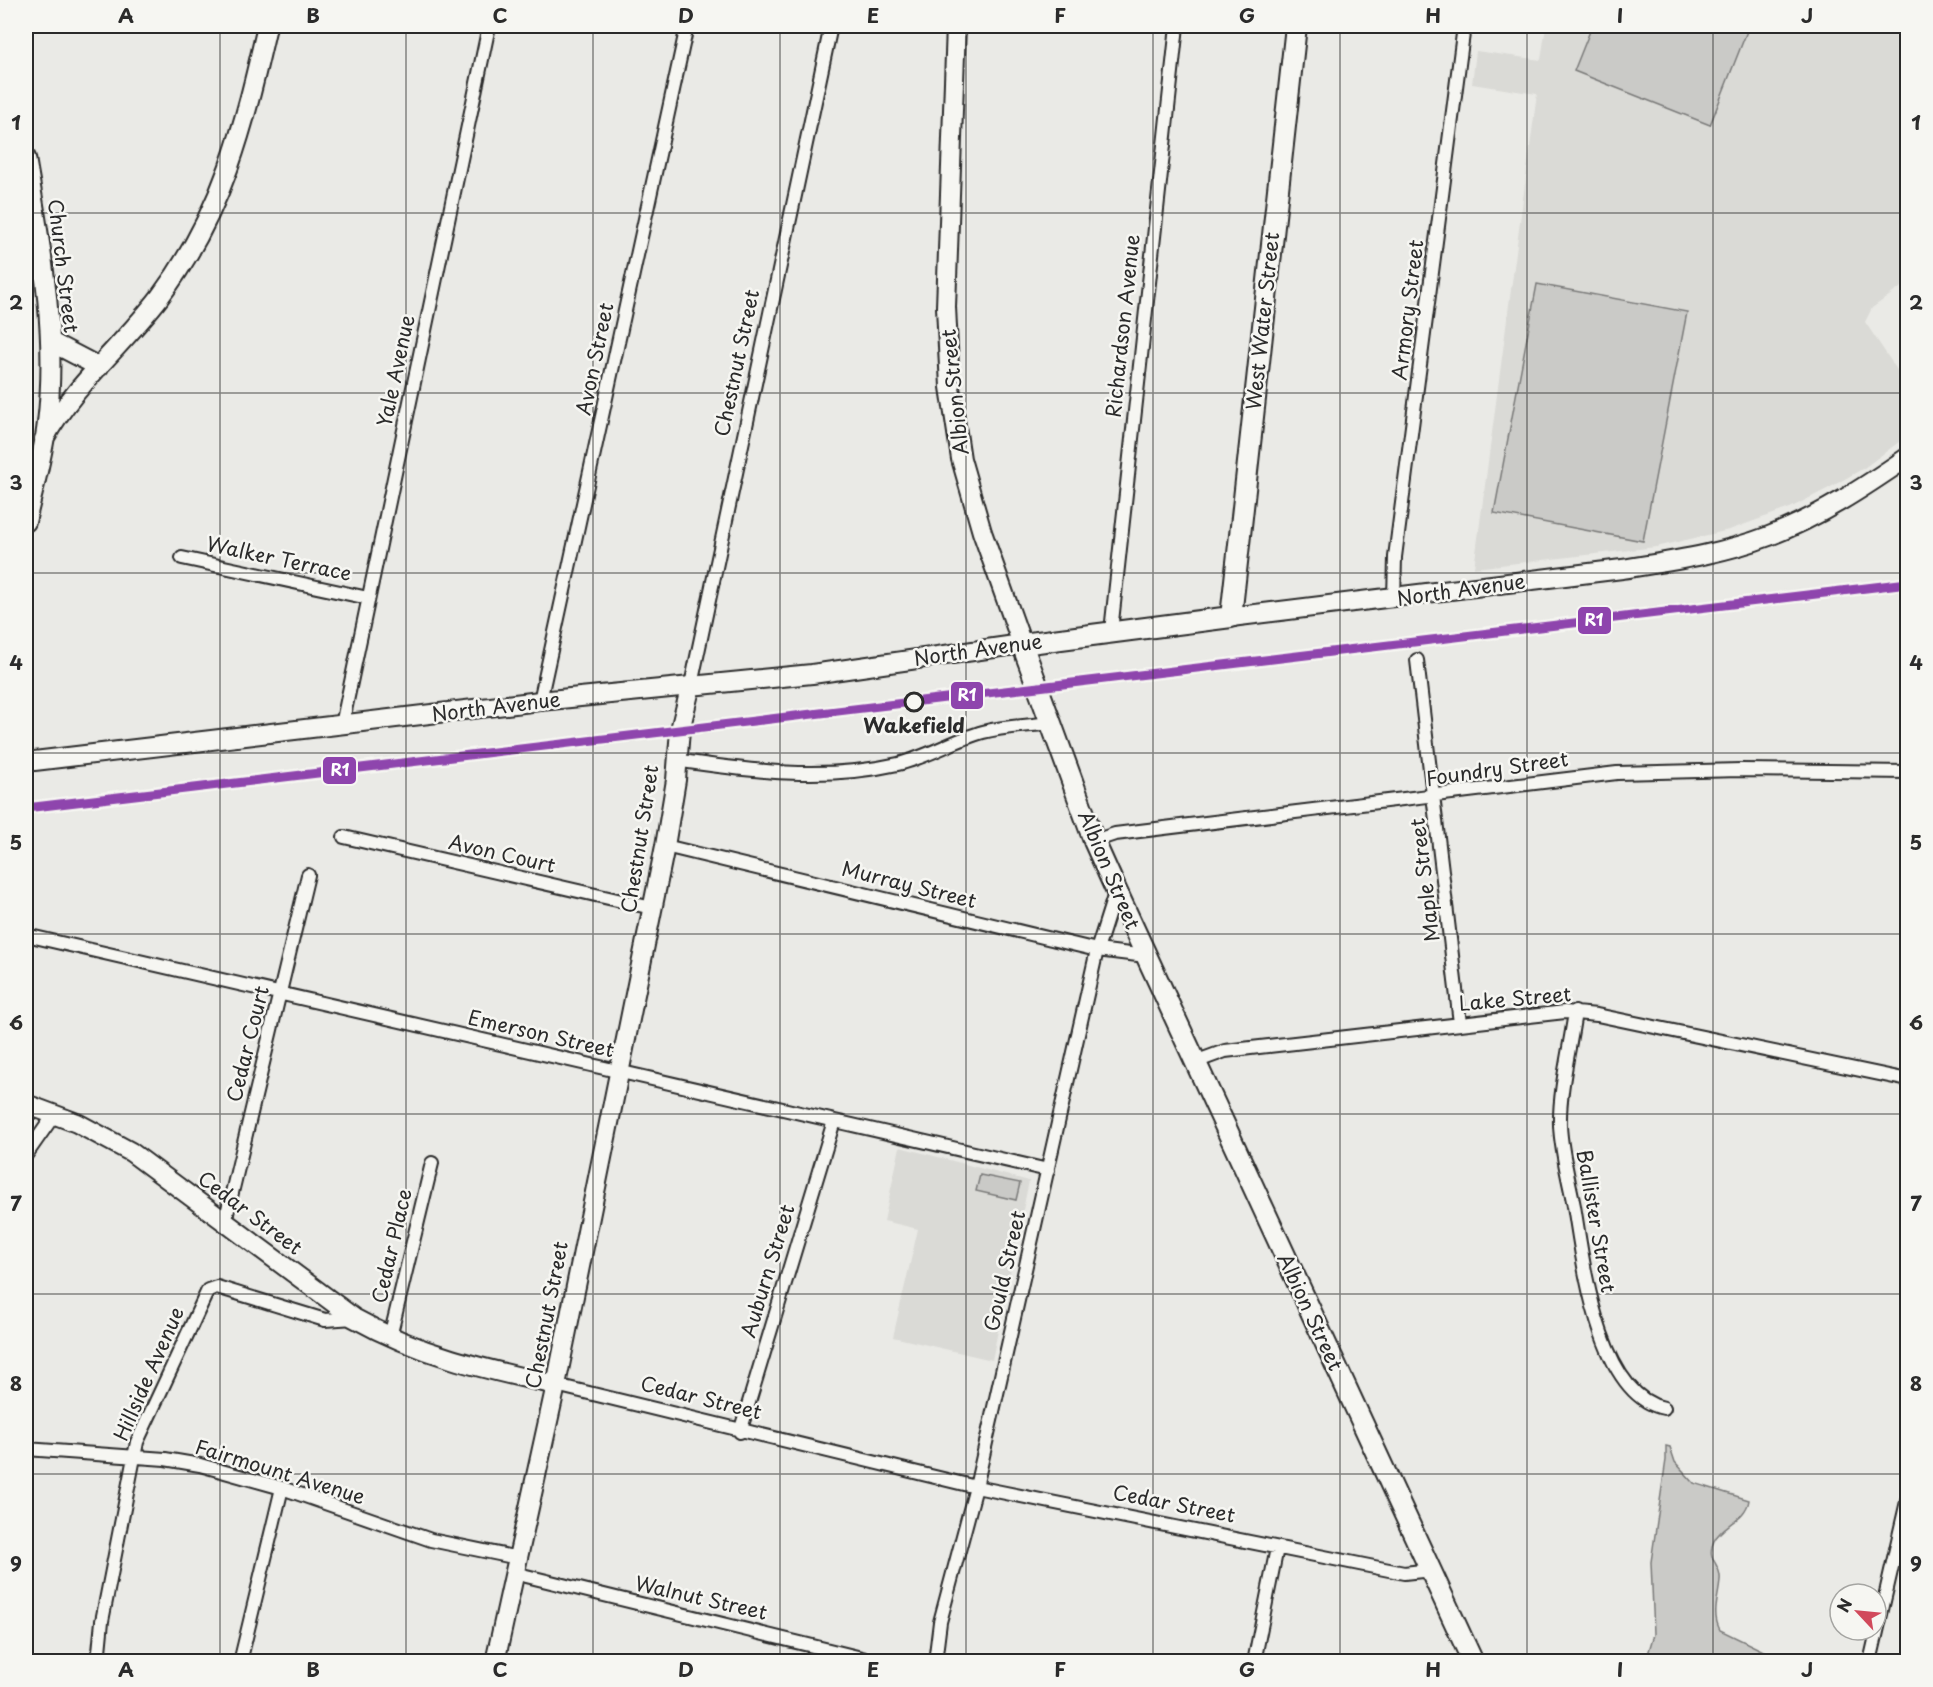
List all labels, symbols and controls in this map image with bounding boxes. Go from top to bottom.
text: A [118,0,134,30]
text: B [306,0,320,30]
text: C [492,0,508,30]
text: D [678,0,694,30]
text: E [867,0,879,30]
text: F [1054,0,1066,30]
text: G [1239,0,1255,30]
text: H [1425,0,1441,30]
text: I [1617,0,1623,30]
text: J [1801,0,1813,30]
text: 1 [11,107,21,137]
text: 1 [1911,107,1921,137]
street label: Church Street [41,197,87,335]
street label: West Water Street [1238,230,1286,411]
street label: Richardson Avenue [1097,233,1147,419]
street label: Armory Street [1383,238,1431,382]
text: 2 [9,287,23,317]
street label: Chestnut Street [706,287,766,439]
text: 2 [1909,287,1923,317]
street label: Avon Street [567,300,621,418]
street label: Yale Avenue [369,312,422,430]
street label: Albion Street [932,328,976,457]
text: 3 [9,467,23,497]
text: 3 [1909,467,1923,497]
street label: Walker Terrace [204,528,354,588]
street label: North Avenue [1395,565,1527,613]
line badge: R1 [1577,606,1612,635]
text: R1 [1585,607,1604,631]
street label: North Avenue [912,625,1044,673]
text: 4 [9,647,23,677]
text: 4 [1909,647,1923,677]
line badge: R1 [950,681,984,710]
text: R1 [958,682,977,706]
street label: North Avenue [430,683,562,729]
marker: Wakefield [904,692,924,712]
place label: Wakefield [863,710,965,740]
street label: Foundry Street [1424,743,1570,793]
line badge: R1 [322,756,357,785]
text: R1 [331,757,350,781]
street label: Chestnut Street [613,763,666,915]
street label: Albion Street [1071,805,1148,934]
street label: Maple Street [1402,817,1446,944]
street label: Avon Court [446,826,559,880]
text: 5 [10,827,22,857]
text: 5 [1910,827,1922,857]
street label: Murray Street [839,853,980,915]
street label: Lake Street [1458,978,1572,1018]
street label: Cedar Court [218,983,276,1105]
street label: Emerson Street [465,1002,617,1064]
text: 6 [9,1007,23,1037]
text: 6 [1909,1007,1923,1037]
street label: Ballister Street [1570,1147,1624,1295]
street label: Cedar Street [192,1163,309,1262]
street label: Cedar Place [363,1185,419,1306]
text: 7 [10,1188,22,1218]
text: 7 [1910,1188,1922,1218]
street label: Auburn Street [733,1200,802,1341]
street label: Gould Street [976,1207,1032,1334]
street label: Chestnut Street [517,1239,575,1391]
street label: Albion Street [1271,1248,1351,1375]
street label: Hillside Avenue [105,1302,191,1445]
street label: Cedar Street [637,1367,765,1427]
text: 8 [10,1368,22,1398]
text: 8 [1910,1368,1922,1398]
street label: Fairmount Avenue [192,1431,369,1511]
street label: Cedar Street [1110,1476,1238,1530]
text: 9 [10,1548,22,1578]
text: 9 [1910,1548,1922,1578]
street label: Walnut Street [632,1567,770,1627]
north arrow [1828,1582,1888,1642]
text: N [1830,1594,1857,1616]
text: A [118,1654,134,1684]
text: B [306,1654,320,1684]
text: C [492,1654,508,1684]
text: D [678,1654,694,1684]
text: E [867,1654,879,1684]
text: F [1054,1654,1066,1684]
text: G [1239,1654,1255,1684]
text: H [1425,1654,1441,1684]
text: I [1617,1654,1623,1684]
text: J [1801,1654,1813,1684]

